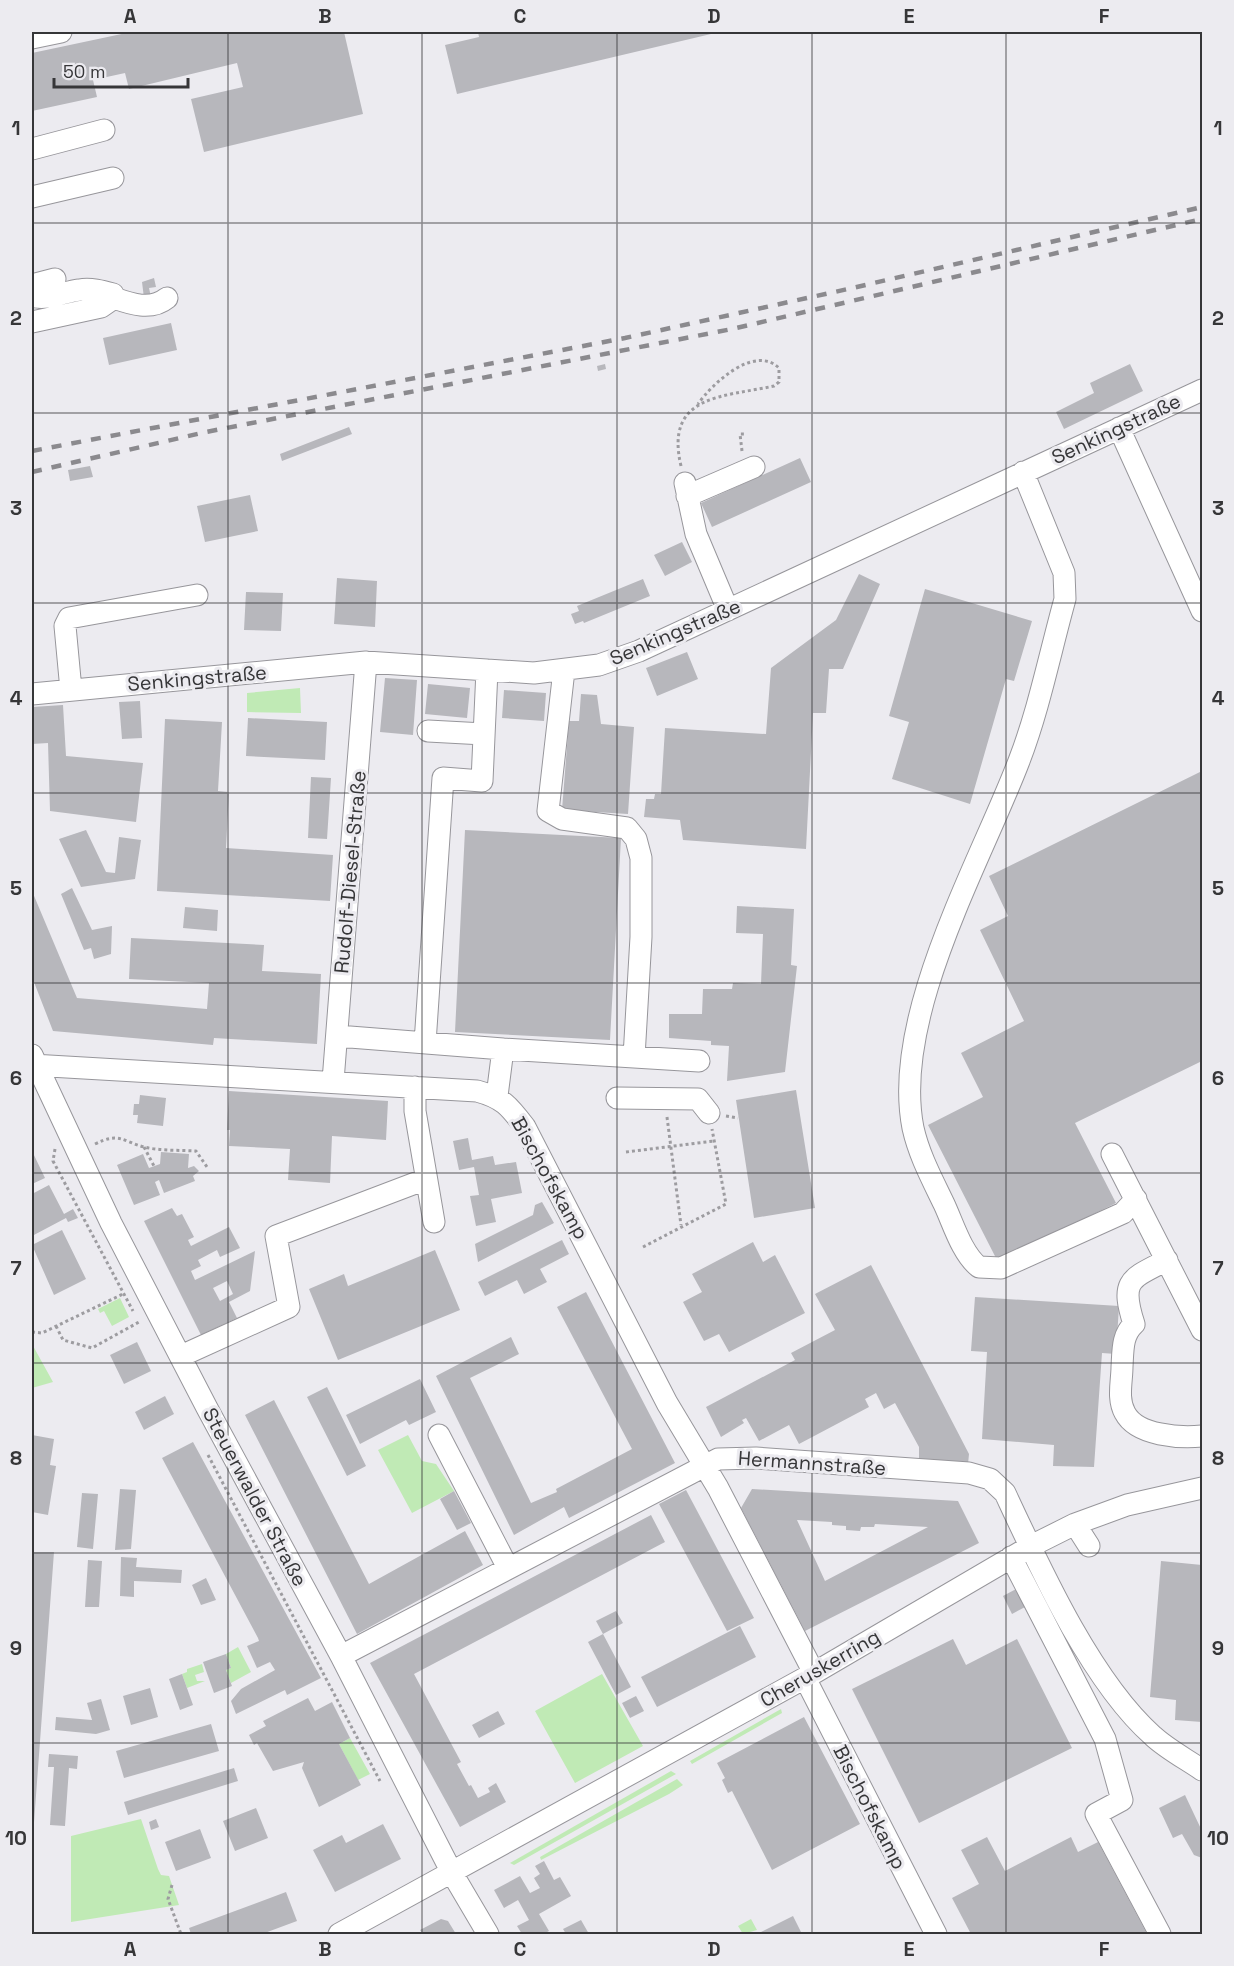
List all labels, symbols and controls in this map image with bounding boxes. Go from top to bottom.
text: A [124,3,137,29]
text: B [318,3,332,29]
text: C [514,3,527,29]
text: D [707,3,721,29]
text: E [903,3,915,29]
text: F [1099,3,1110,29]
scale bar [54,51,188,89]
text: 50 m [63,60,105,83]
text: 1 [11,115,21,141]
text: 1 [1213,115,1223,141]
text: 2 [10,305,22,331]
text: 2 [1212,305,1224,331]
street label: Senkingstraße [1047,388,1185,470]
text: 3 [10,495,22,521]
text: 3 [1212,495,1224,521]
street label: Senkingstraße [606,593,744,671]
street label: Senkingstraße [126,659,268,697]
text: 4 [10,685,23,711]
text: 4 [1212,685,1225,711]
street label: Rudolf-Diesel-Straße [328,770,372,974]
text: 5 [10,875,22,901]
text: 5 [1212,875,1224,901]
text: 6 [10,1065,22,1091]
text: 6 [1212,1065,1224,1091]
street label: Bischofskamp [506,1112,594,1244]
text: 7 [10,1255,22,1281]
text: 7 [1212,1255,1224,1281]
street label: Steuerwalder Straße [197,1403,313,1591]
text: 8 [10,1445,22,1471]
street label: Hermannstraße [737,1445,887,1481]
text: 8 [1212,1445,1224,1471]
street label: Cheruskerring [755,1623,885,1713]
text: 9 [10,1635,22,1661]
text: 9 [1212,1635,1224,1661]
street label: Bischofskamp [827,1740,913,1874]
text: 10 [5,1825,27,1851]
text: 10 [1207,1825,1229,1851]
text: A [124,1936,137,1962]
text: B [318,1936,332,1962]
text: C [514,1936,527,1962]
text: D [707,1936,721,1962]
text: E [903,1936,915,1962]
text: F [1099,1936,1110,1962]

